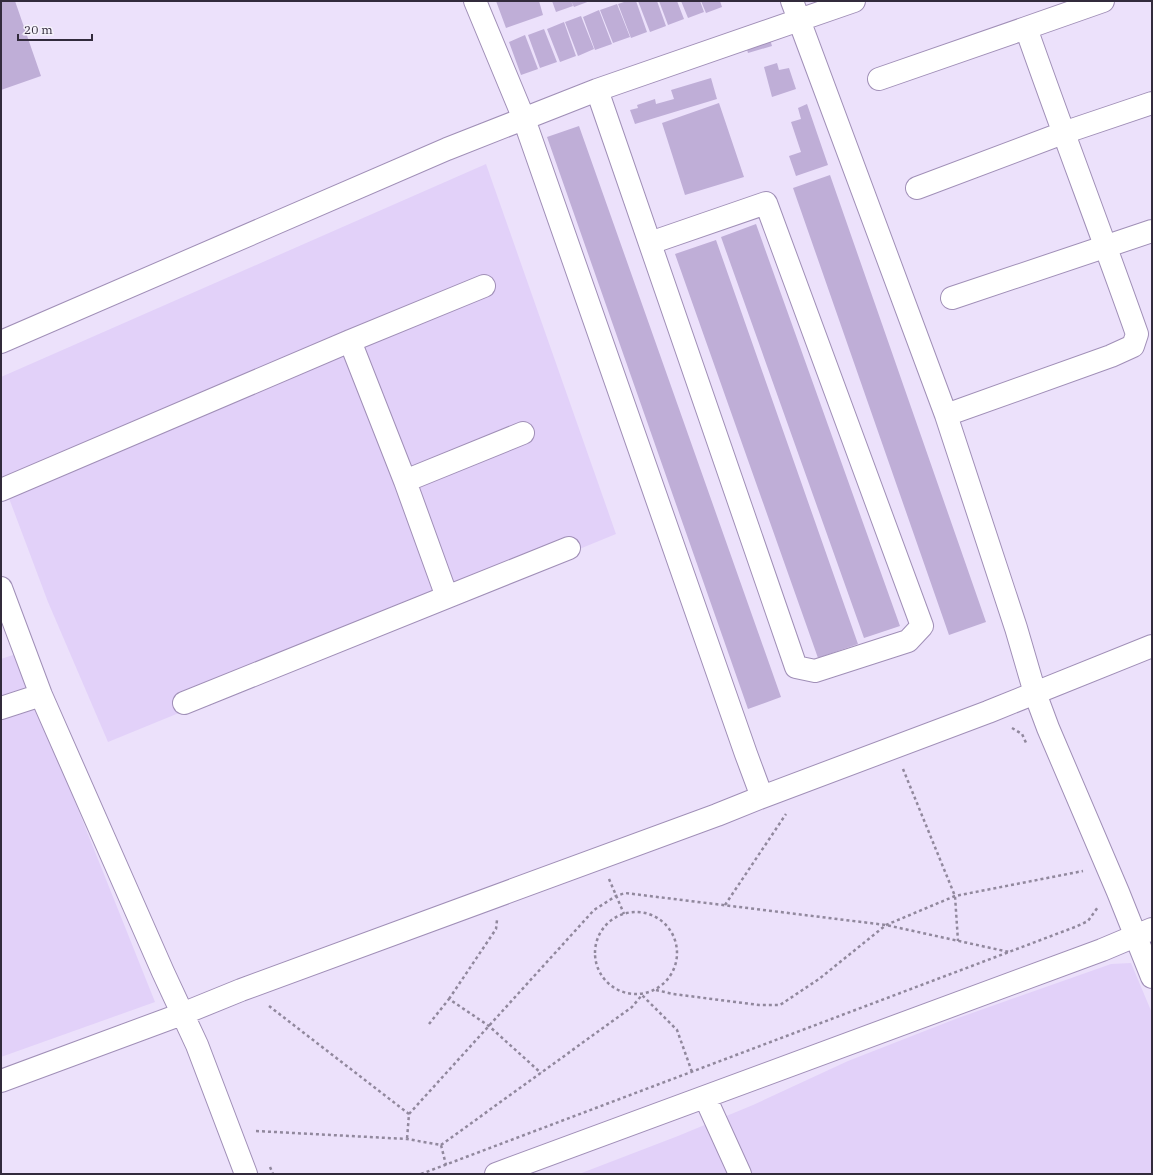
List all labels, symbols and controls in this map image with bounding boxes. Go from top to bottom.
scale bar [18,16,92,42]
text: 20 m [24,22,53,37]

